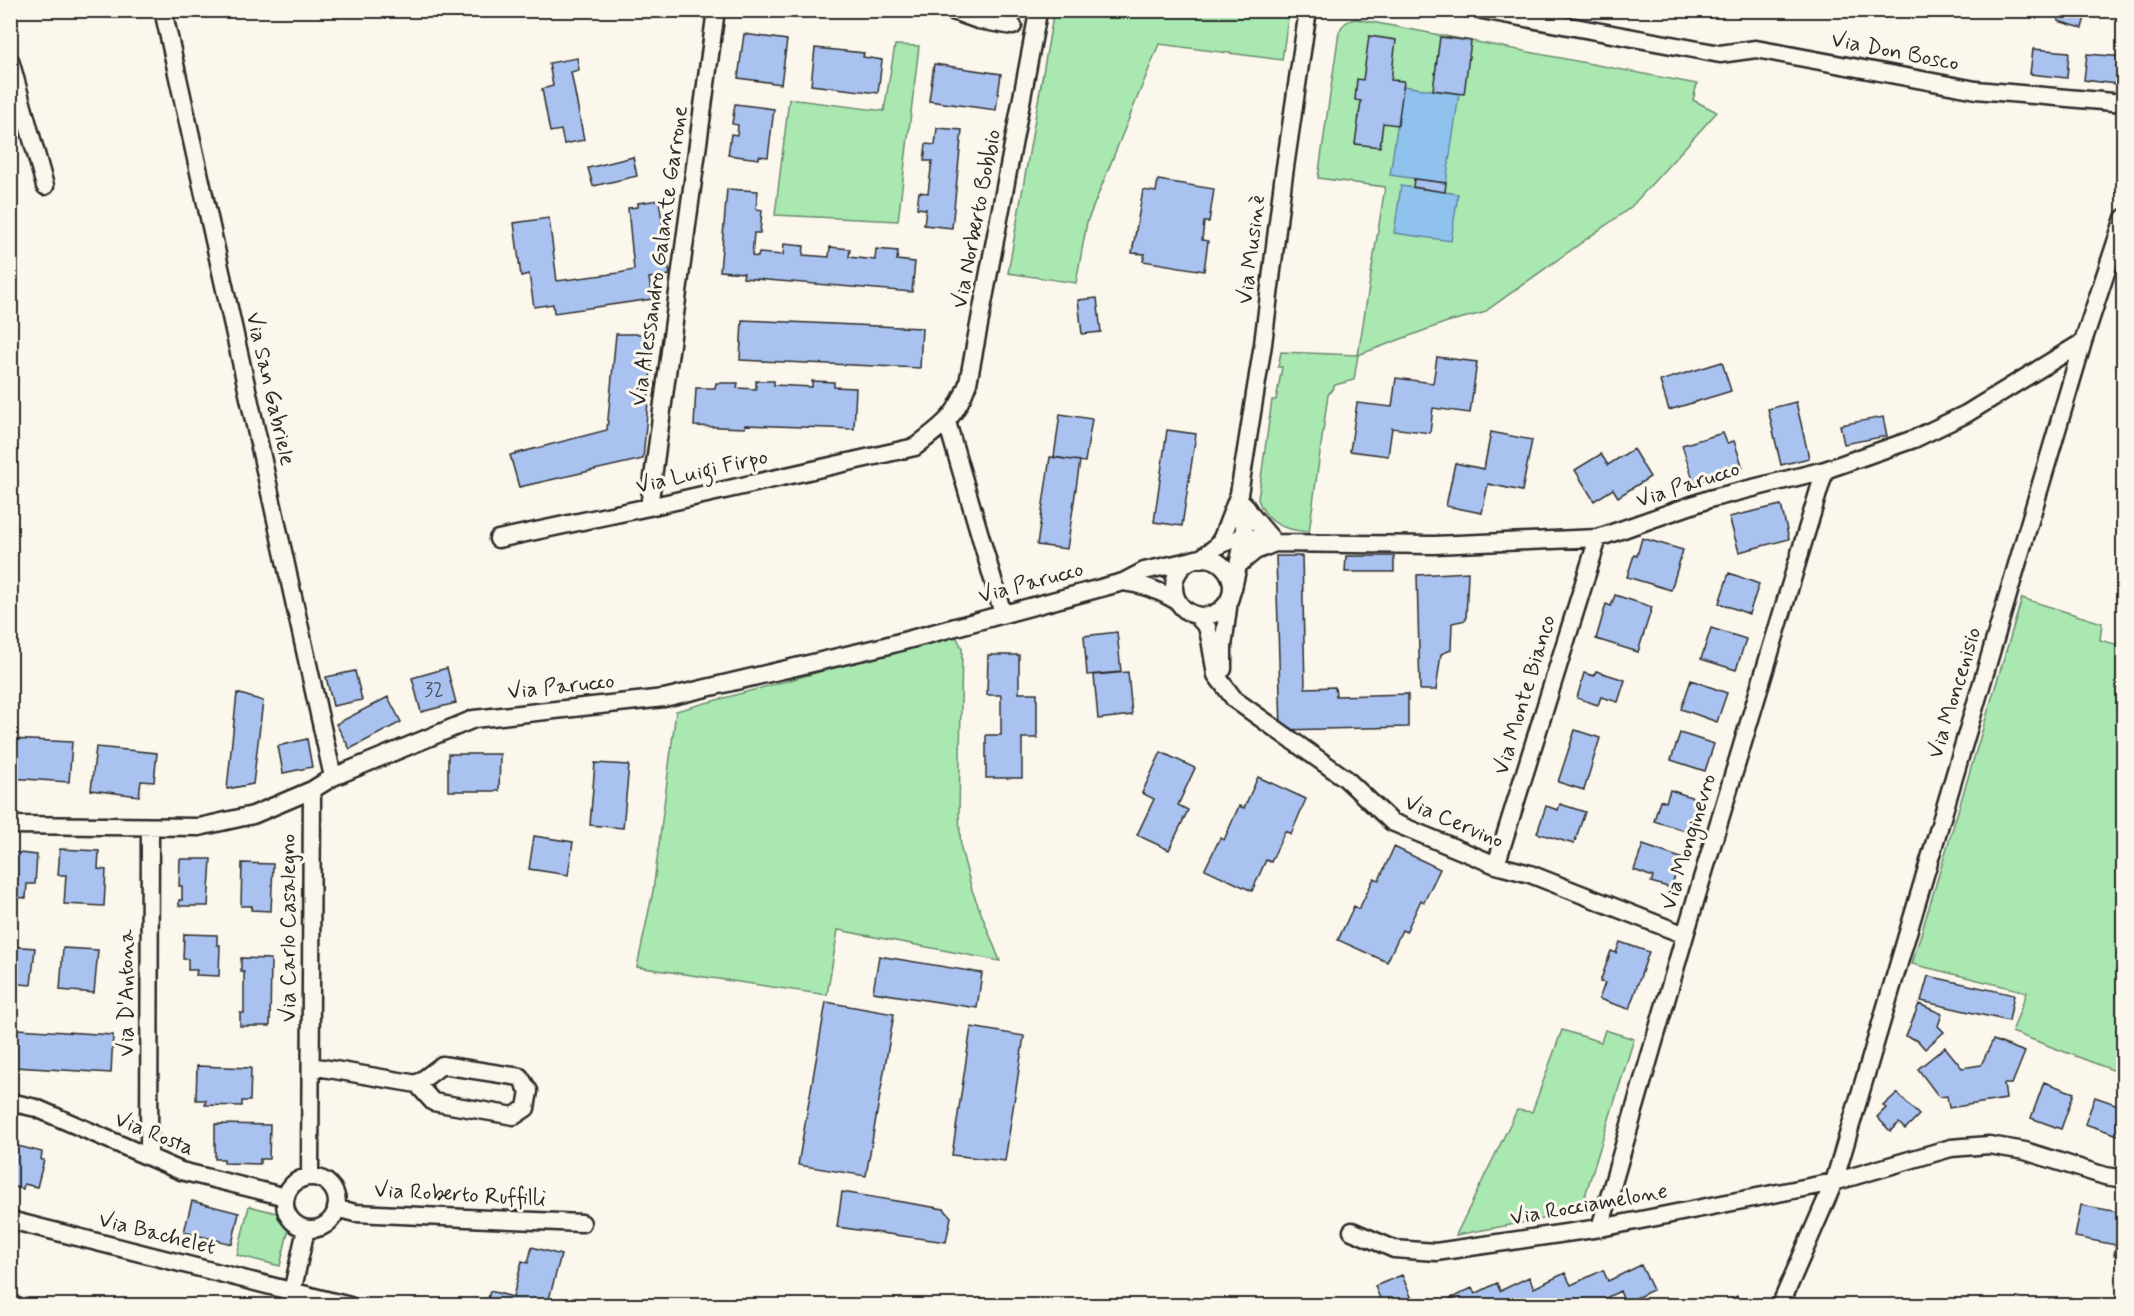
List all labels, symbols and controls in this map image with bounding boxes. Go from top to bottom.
street label: Via Don Bosco [1829,26,1961,78]
street label: Via Alessandro Galante Garrone [625,104,695,408]
street label: Via Norberto Bobbio [946,127,1008,311]
street label: Via Musinè [1231,194,1273,306]
street label: Via San Gabriele [239,310,301,469]
street label: Via Luigi Firpo [633,443,771,504]
street label: Via Parucco [1633,455,1743,515]
street label: Via Parucco [975,556,1087,610]
street label: Via Monte Bianco [1487,612,1563,778]
street label: Via Moncenisio [1922,624,1988,762]
street label: Via Parucco [506,667,616,707]
house number: 32 [424,677,444,704]
street label: Via Monginevro [1655,770,1726,914]
street label: Via Cervino [1400,789,1508,855]
street label: Via Carlo Casalegno [275,834,304,1022]
street label: Via D'Antona [113,929,141,1057]
street label: Via Rosta [110,1105,198,1163]
street label: Via Roberto Ruffilli [373,1177,547,1213]
street label: Via Rocciamelone [1508,1177,1670,1233]
street label: Via Bachelet [96,1206,218,1262]

